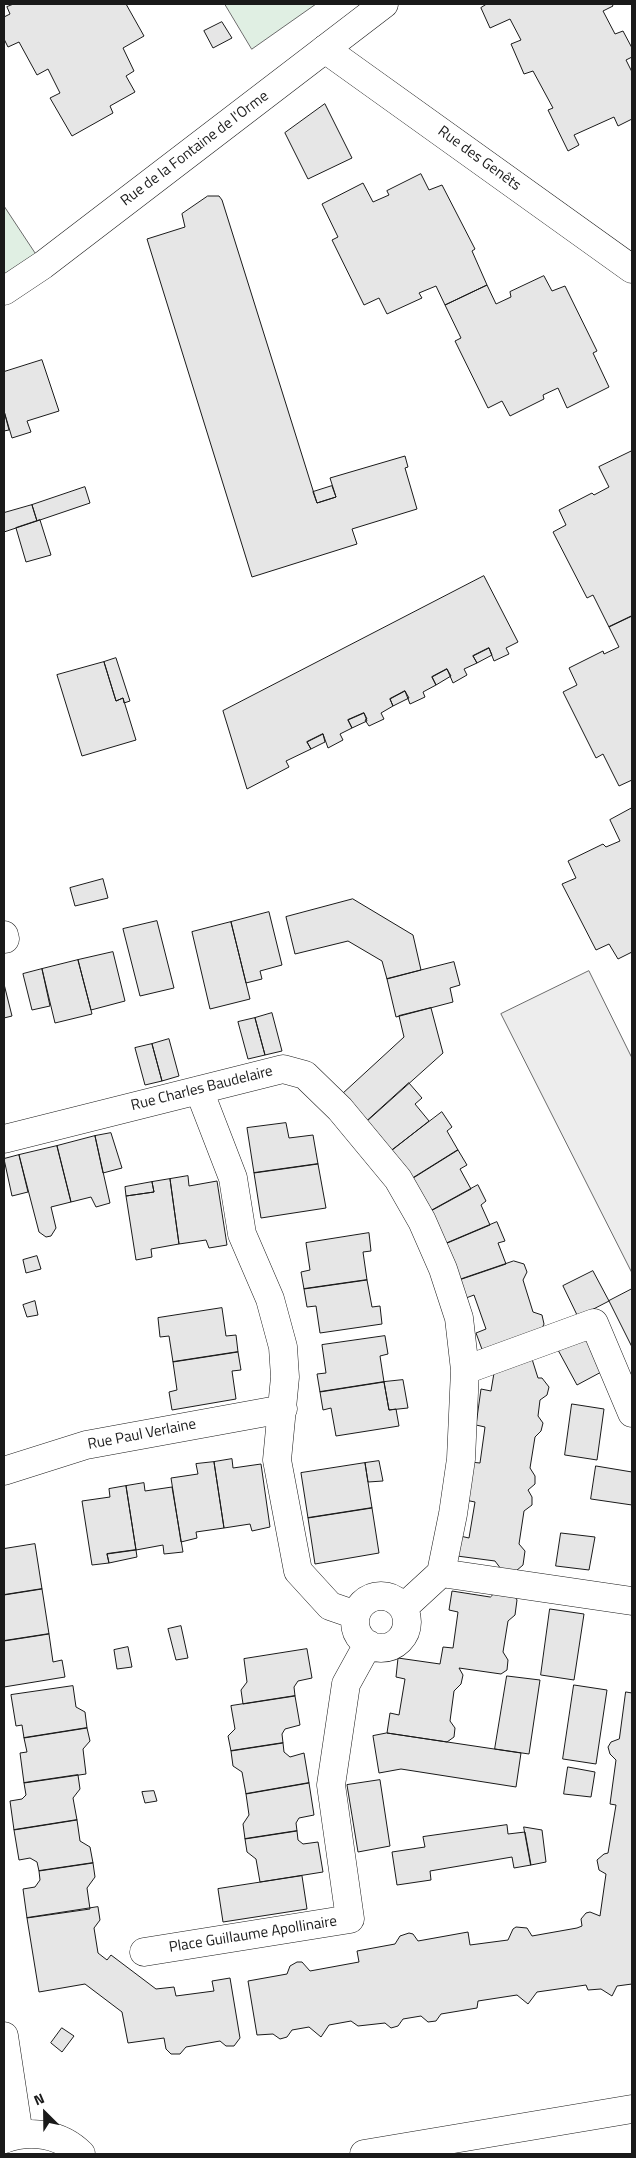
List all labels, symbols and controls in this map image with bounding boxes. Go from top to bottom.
street label: Rue de la Fontaine de l'Orme [118,88,272,210]
street label: Rue des Genêts [434,123,524,195]
street label: Rue Charles Baudelaire [129,1063,275,1115]
street label: Rue Paul Verlaine [86,1416,198,1454]
street label: Place Guillaume Apollinaire [168,1913,338,1957]
text: N [30,2087,48,2110]
north arrow [20,2088,70,2138]

